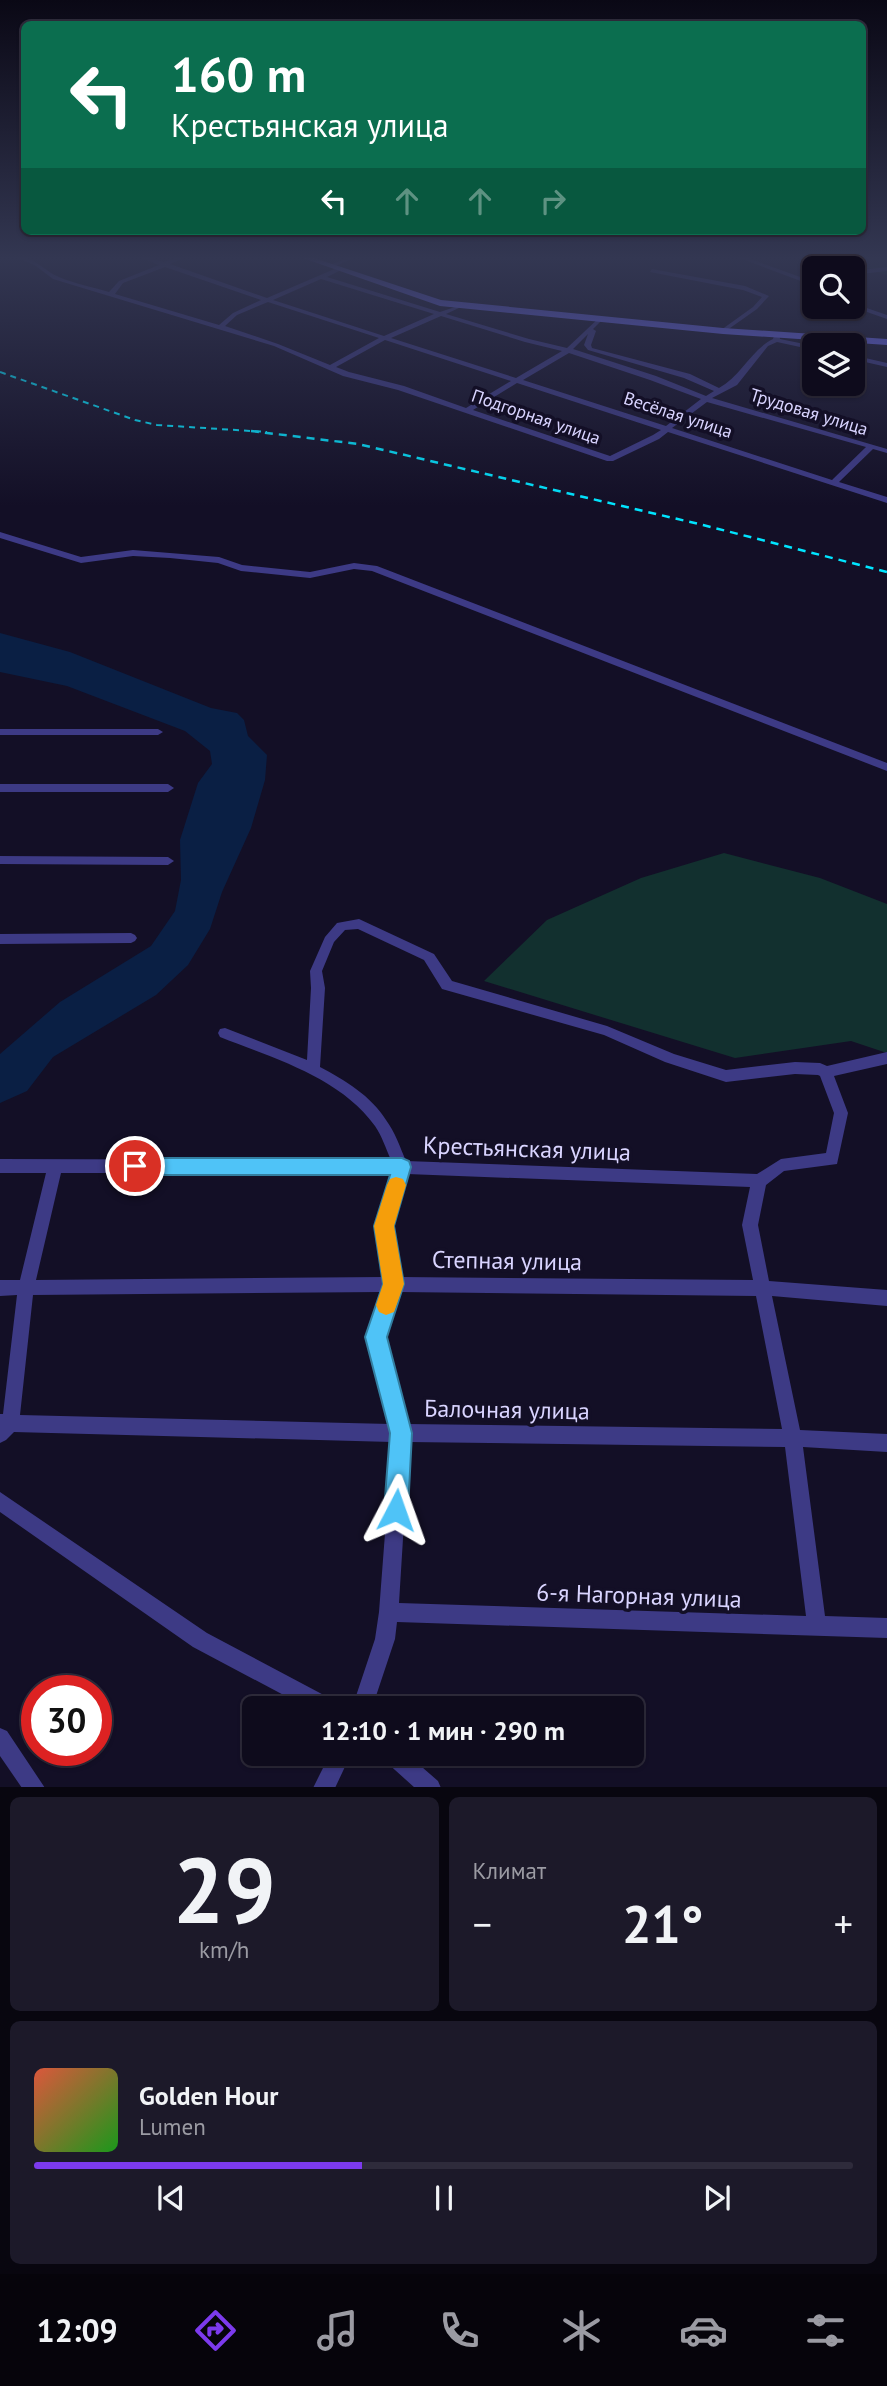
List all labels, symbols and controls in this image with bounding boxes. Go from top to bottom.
text: 160 m [171,42,306,106]
icon: left [56,49,147,140]
text: Крестьянская улица [171,104,449,146]
icon: left [315,182,353,220]
icon: ahead [388,182,426,220]
icon: ahead [461,182,499,220]
icon: right [534,182,572,220]
map controls [802,256,865,396]
button: search [802,256,865,319]
button: layers [802,333,865,396]
street label: Трудовая улица [747,383,871,440]
street label: Подгорная улица [469,384,604,449]
street label: Весёлая улица [621,386,735,443]
street label: Крестьянская улица [422,1129,632,1168]
pin [105,1136,165,1196]
icon: arrive [116,1147,154,1185]
street label: Степная улица [432,1244,582,1277]
street label: Балочная улица [424,1393,590,1426]
position arrow [359,1473,433,1547]
street label: 6-я Нагорная улица [536,1576,742,1615]
speed limit sign: 30 [21,1675,112,1766]
text: 12:10 · 1 мин · 290 m [321,1714,565,1747]
text: 29 [173,1830,276,1948]
text: Климат [473,1856,546,1885]
text: 21° [622,1890,704,1957]
text: − [473,1899,492,1948]
text: + [834,1899,853,1948]
text: km/h [199,1935,249,1964]
text: Golden Hour [139,2079,278,2112]
text: Lumen [139,2112,206,2141]
icon: previous [152,2179,190,2217]
icon: pause [425,2179,463,2217]
icon: next [698,2179,736,2217]
icon: directions [191,2306,240,2355]
icon: music [313,2306,362,2355]
icon: phone [435,2306,484,2355]
icon: climate [557,2306,606,2355]
icon: car [679,2306,728,2355]
icon: filters [801,2306,850,2355]
text: 12:09 [37,2309,118,2351]

